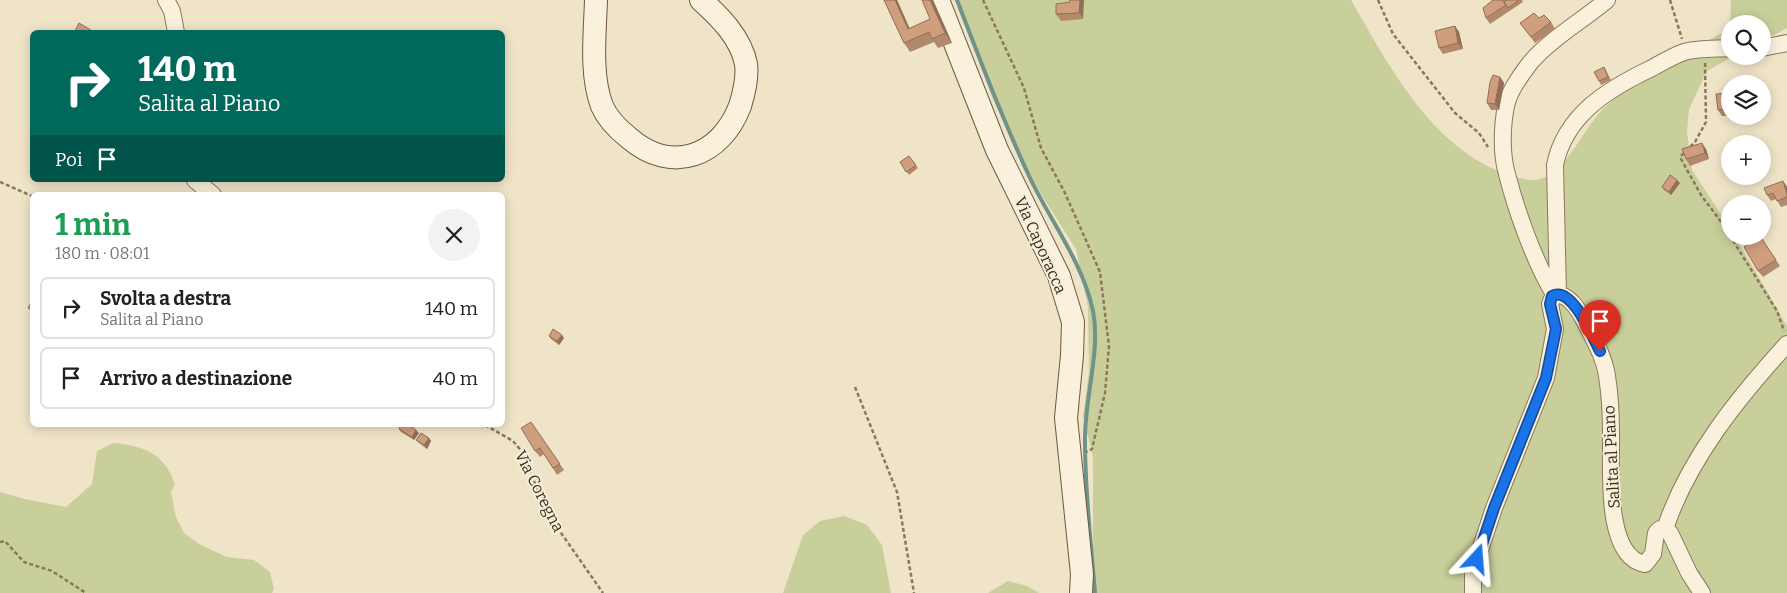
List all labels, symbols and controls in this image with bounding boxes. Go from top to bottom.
map controls [1721,15,1771,245]
button: search [1721,15,1771,65]
text: 140 m [138,48,236,90]
icon: right [55,50,120,115]
button: layers [1721,75,1771,125]
text: Salita al Piano [138,90,280,117]
button: + [1721,135,1771,185]
icon: arrive [93,145,121,173]
text: Poi [55,148,83,171]
street label: Via Caporacca [1011,194,1071,297]
button: − [1721,195,1771,245]
text: 1 min [55,207,131,243]
button: close [428,209,480,261]
text: 180 m · 08:01 [55,244,150,263]
text: Svolta a destra [100,287,231,310]
icon: right [57,294,85,322]
text: 140 m [425,297,478,320]
pin [1579,300,1621,351]
icon: arrive [1586,307,1614,335]
text: Salita al Piano [100,310,204,329]
icon: arrive [57,364,85,392]
text: Arrivo a destinazione [100,367,292,390]
text: 40 m [433,367,478,390]
street label: Salita al Piano [1599,405,1624,509]
street label: Via Coregna [511,447,568,535]
position arrow [1450,532,1502,584]

